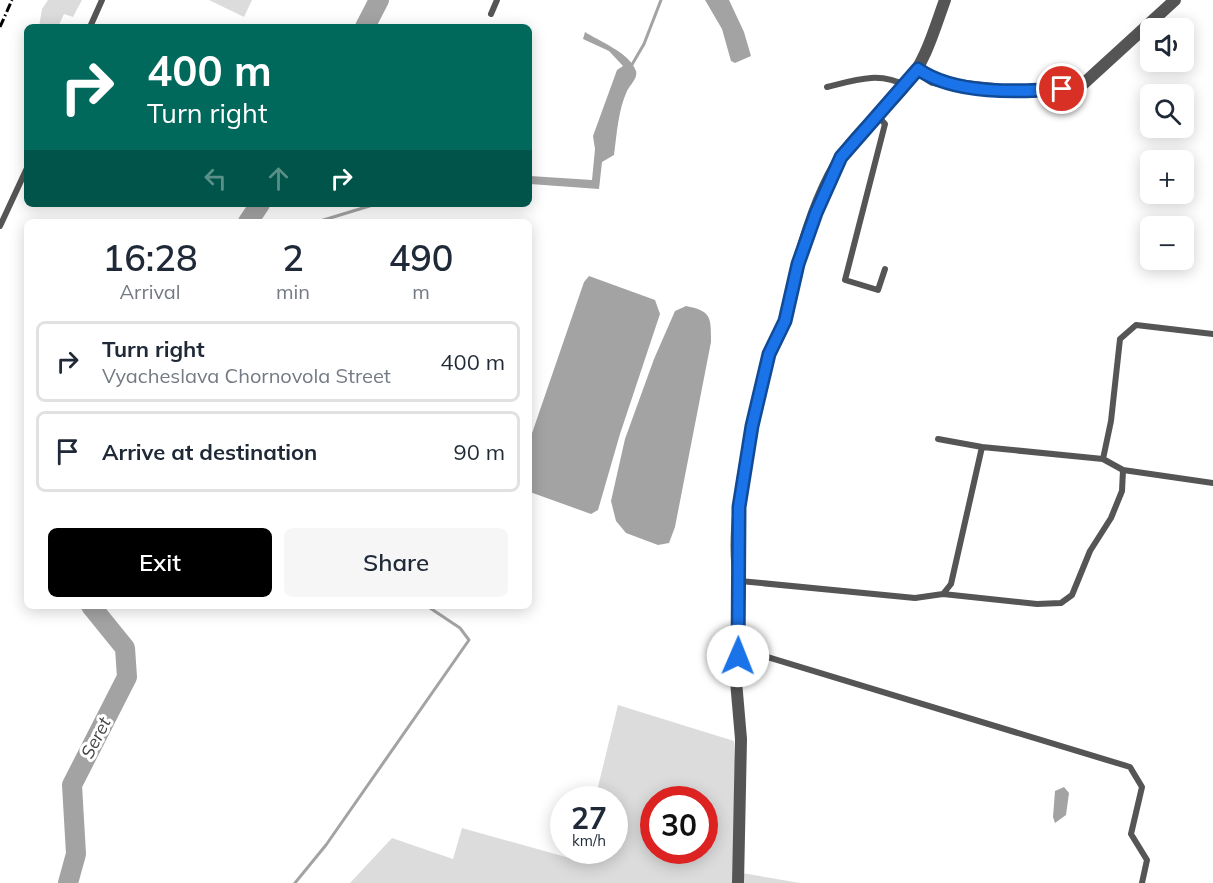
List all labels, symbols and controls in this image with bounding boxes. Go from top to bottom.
map controls [1140,18,1194,270]
button: sound [1140,18,1194,72]
text: 400 m [147,44,272,97]
icon: right [48,48,126,126]
pin [1036,63,1087,114]
icon: arrive [1045,72,1078,105]
button: search [1140,84,1194,138]
text: Turn right [147,96,267,130]
button: + [1140,150,1194,204]
icon: left [199,162,232,195]
icon: ahead [262,162,295,195]
icon: right [325,162,358,195]
button: − [1140,216,1194,270]
text: 16:28 [103,235,197,280]
text: 2 [282,235,304,280]
text: 490 [389,235,453,280]
text: Arrival [119,279,181,304]
text: min [276,279,310,304]
text: m [412,279,430,304]
text: Turn right [102,335,205,363]
icon: right [51,345,84,378]
text: 400 m [440,348,505,376]
text: Vyacheslava Chornovola Street [102,363,391,388]
icon: arrive [51,435,84,468]
text: Arrive at destination [102,438,317,466]
text: 90 m [454,438,505,466]
button: Exit [48,528,272,597]
button: Share [284,528,508,597]
position arrow [706,624,770,688]
water label: Seret [75,713,116,762]
speed limit sign: 30 [640,786,718,864]
text: 27 [571,799,607,837]
text: km/h [572,831,606,850]

